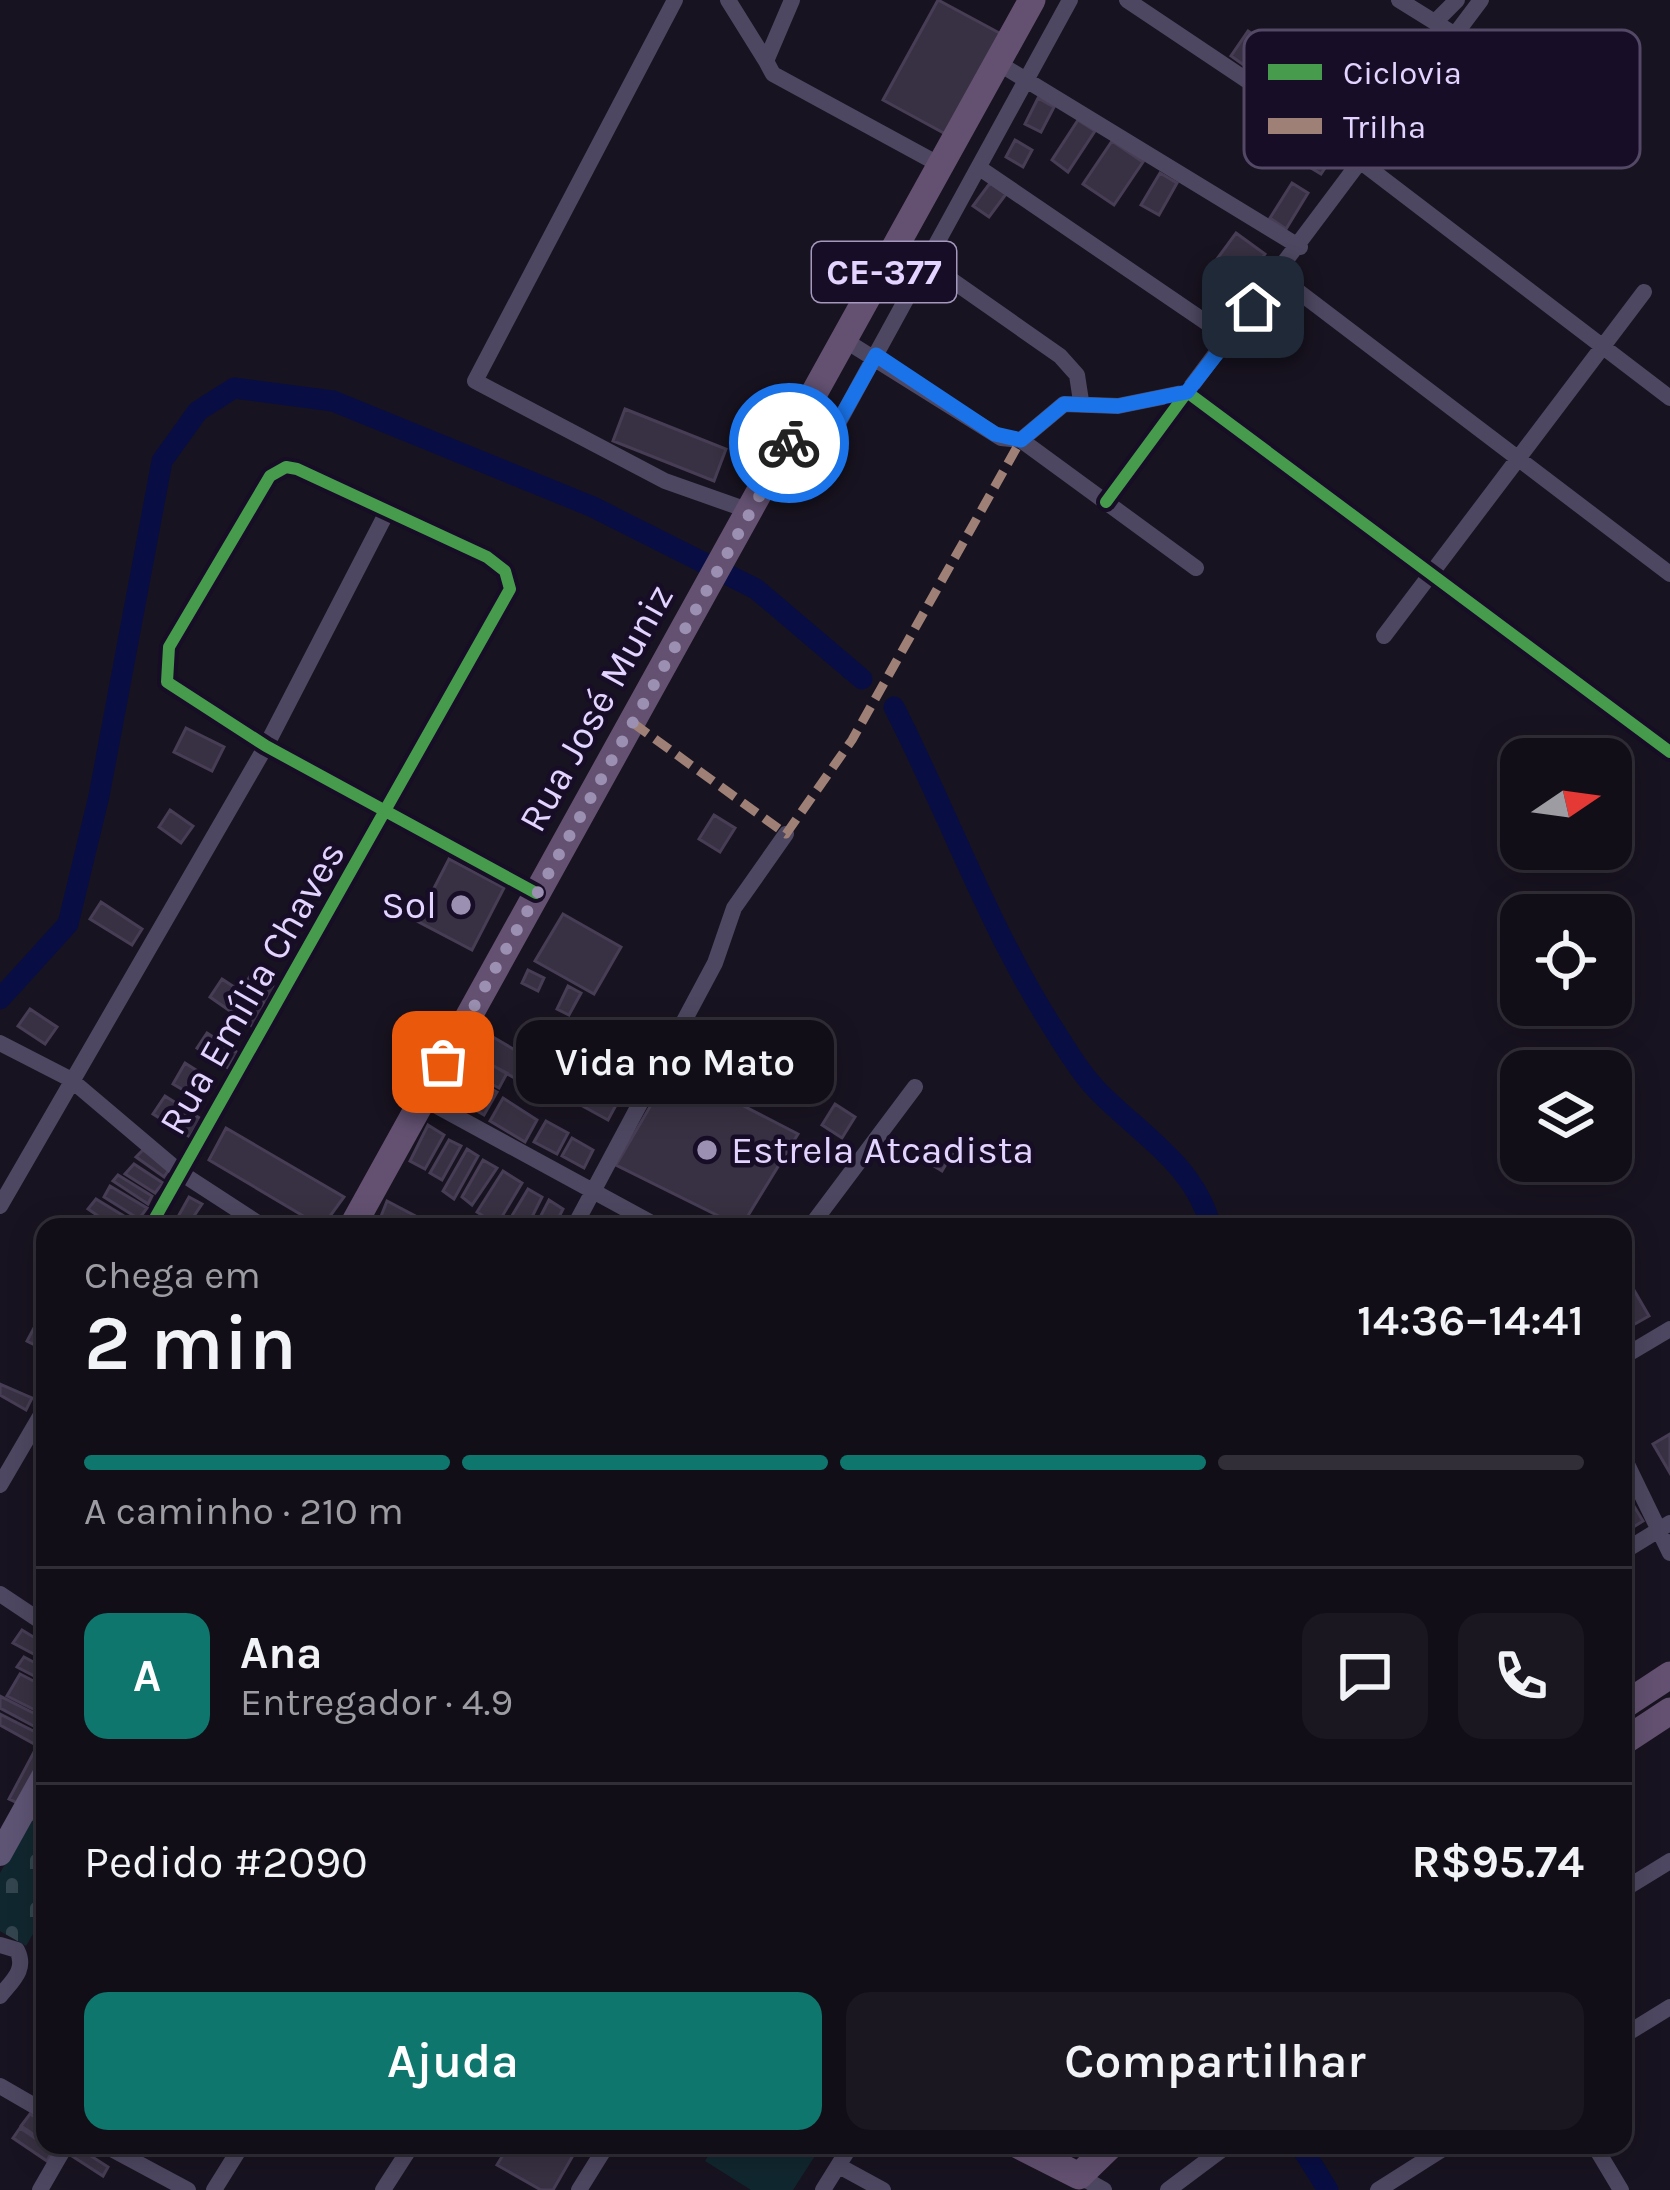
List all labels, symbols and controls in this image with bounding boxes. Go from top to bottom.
legend [1244,30,1640,168]
text: Ciclovia [1343,54,1462,92]
text: Trilha [1343,108,1426,146]
road number: CE-377 [812,242,956,302]
pin [1202,256,1304,358]
icon: home [1220,274,1286,340]
courier [729,383,849,503]
icon: bike [756,410,822,476]
street label: Rua José Muniz [509,576,683,840]
north arrow [1500,738,1632,870]
map controls [1500,738,1632,1182]
street label: Rua Emília Chaves [149,833,355,1143]
place label: Sol [381,882,437,928]
marker: Sol [448,892,474,918]
button: locate [1500,894,1632,1026]
pin [392,1011,494,1113]
callout: Vida no Mato [515,1020,833,1104]
icon: bag [410,1029,476,1095]
text: Vida no Mato [555,1039,795,1085]
button: layers [1500,1050,1632,1182]
place label: Estrela Atcadista [731,1127,1034,1173]
marker: Estrela Atcadista [694,1137,720,1163]
text: Chega em [84,1252,261,1298]
text: 14:36–14:41 [1357,1294,1584,1346]
text: 2 min [84,1297,297,1389]
text: A caminho · 210 m [84,1488,404,1534]
button: chat [1302,1613,1428,1739]
button: phone [1458,1613,1584,1739]
text: Ana [240,1627,323,1679]
text: A [133,1650,161,1702]
text: Entregador · 4.9 [240,1679,513,1725]
text: Pedido #2090 [84,1836,368,1888]
text: R$95.74 [1412,1836,1584,1888]
button: Ajuda [84,1992,822,2130]
button: Compartilhar [846,1992,1584,2130]

